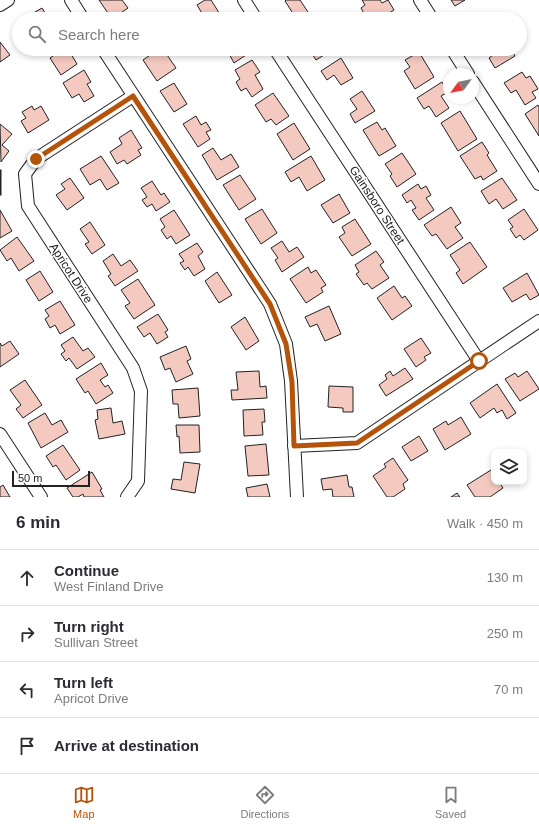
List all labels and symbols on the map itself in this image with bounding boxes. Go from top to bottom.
north arrow [443,68,479,104]
route end [27,150,45,168]
street label: Gainsboro Street [346,163,408,247]
street label: Apricot Drive [46,240,96,306]
route start [470,352,488,370]
scale bar [12,469,90,488]

